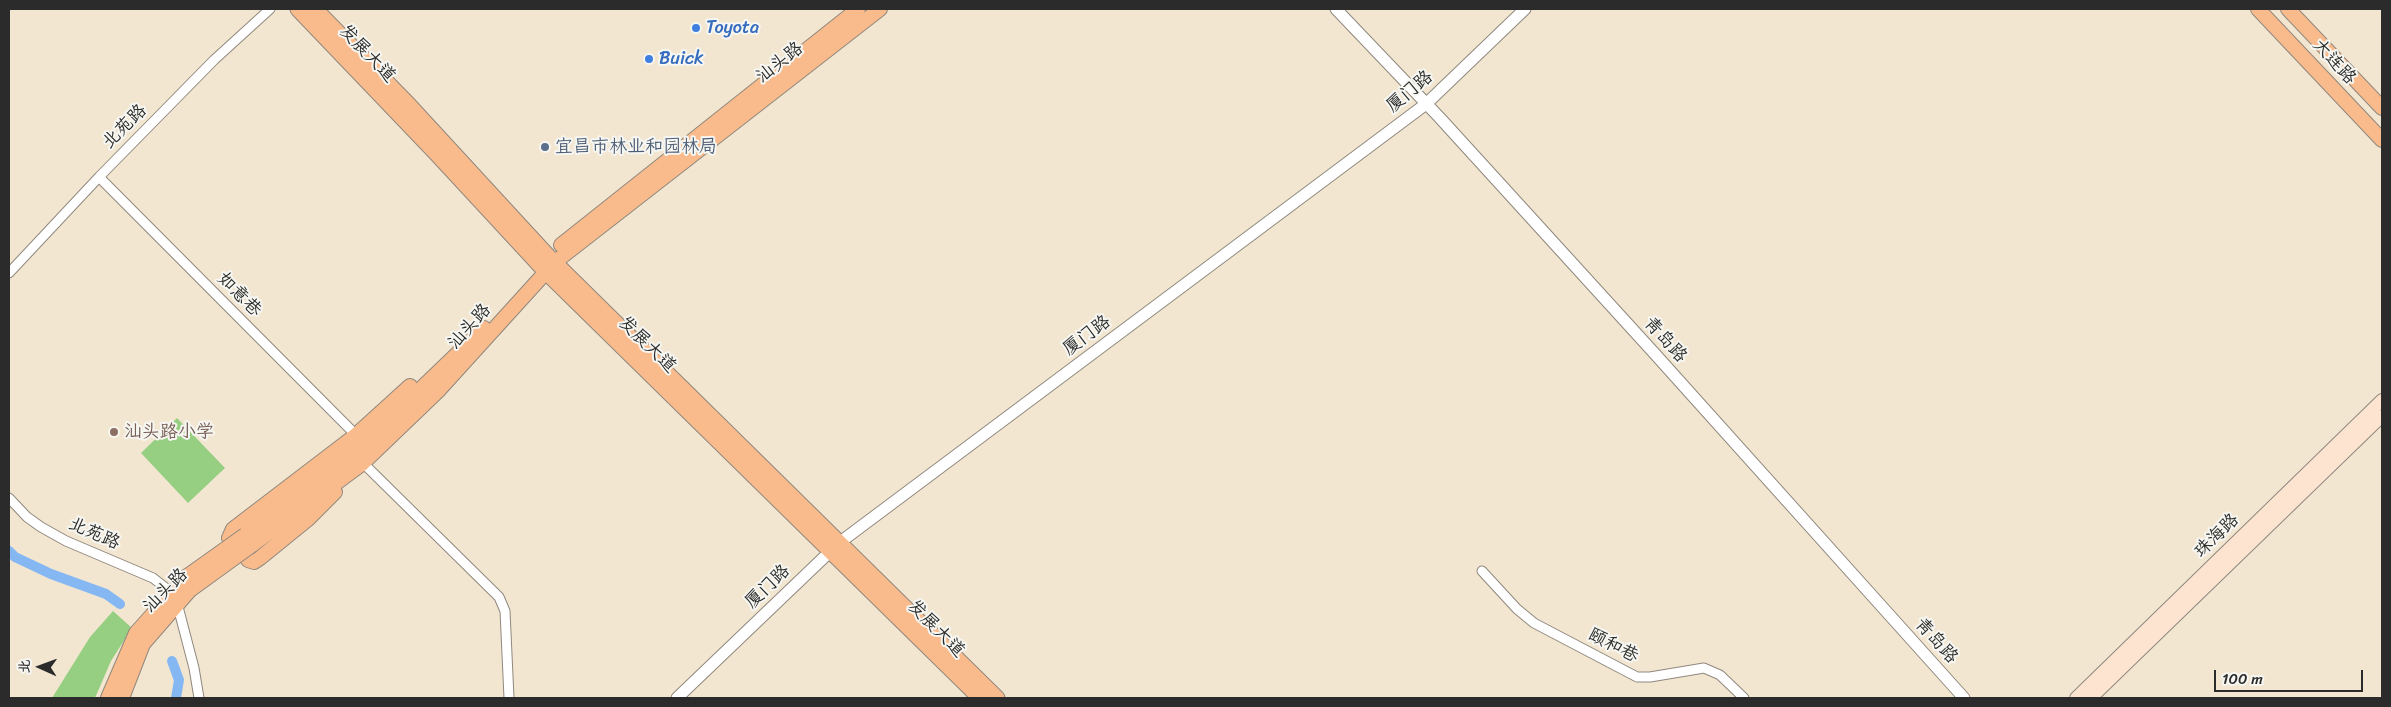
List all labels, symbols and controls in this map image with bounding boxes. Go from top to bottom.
place label: Toyota [706,17,759,39]
street label: 发展大道 [334,21,400,87]
marker: Toyota [690,22,702,34]
street label: 大连路 [2308,35,2360,89]
street label: 汕头路 [752,38,808,88]
place label: Buick [659,48,704,70]
marker: Buick [643,53,655,65]
street label: 厦门路 [1382,66,1438,118]
street label: 北苑路 [98,100,152,154]
place label: 宜昌市林业和园林局 [555,136,717,158]
marker: 宜昌市林业和园林局 [539,141,551,153]
street label: 如意巷 [212,268,266,322]
street label: 汕头路 [444,300,496,354]
street label: 厦门路 [1059,311,1115,361]
street label: 发展大道 [614,312,680,378]
street label: 青岛路 [1639,313,1691,367]
place label: 汕头路小学 [124,421,214,443]
marker: 汕头路小学 [108,426,120,438]
street label: 珠海路 [2190,509,2244,563]
street label: 北苑路 [65,513,123,555]
street label: 厦门路 [741,560,795,614]
street label: 汕头路 [139,564,193,618]
street label: 发展大道 [903,596,969,662]
street label: 青岛路 [1910,614,1962,668]
street label: 颐和巷 [1584,624,1642,668]
north arrow [15,642,65,692]
text: 北 [12,659,37,674]
scale bar [2216,660,2365,692]
text: 100 m [2222,666,2263,692]

